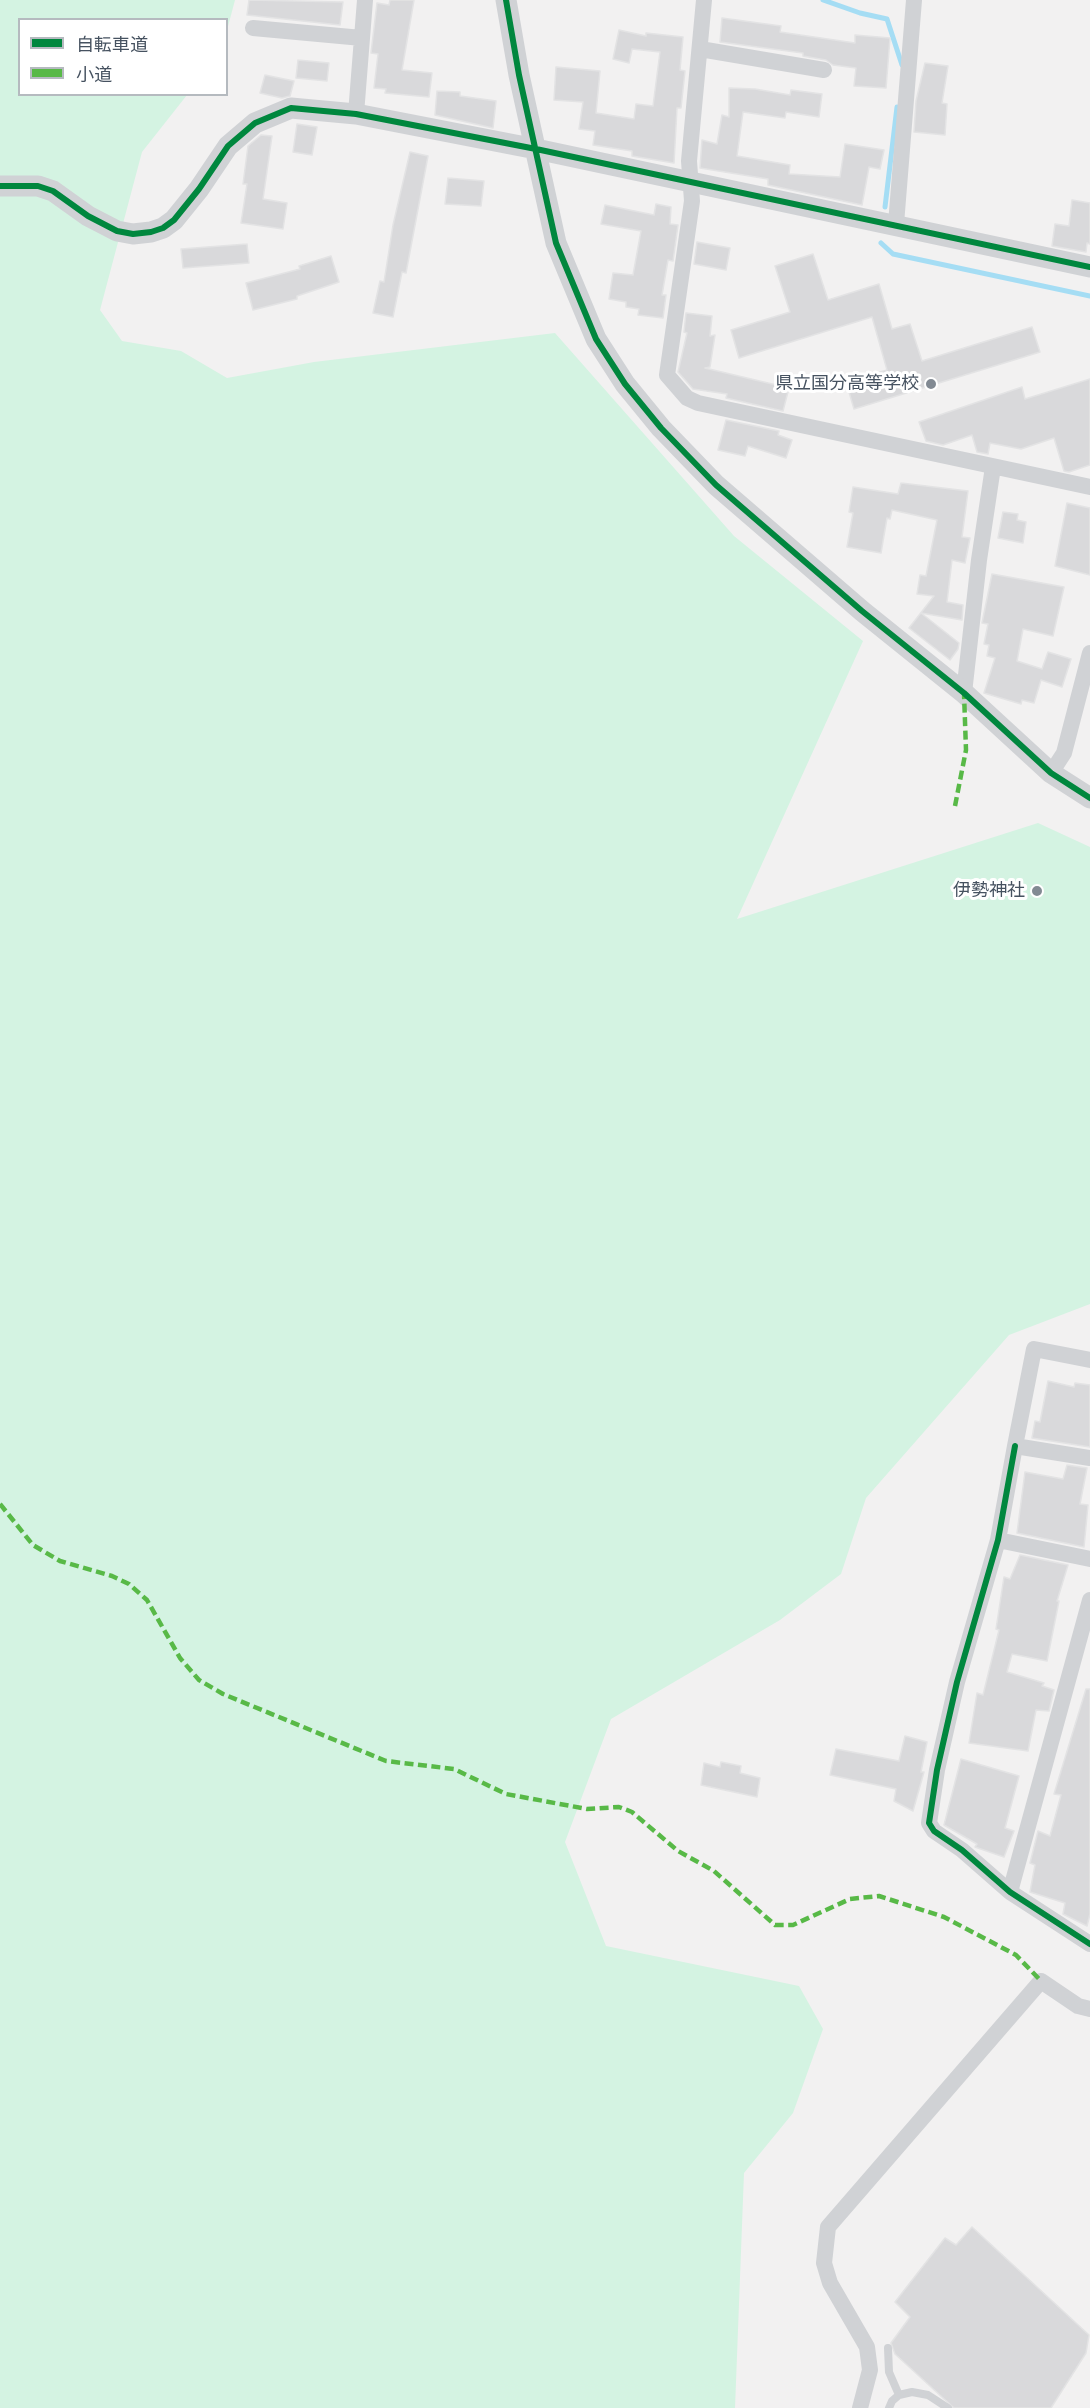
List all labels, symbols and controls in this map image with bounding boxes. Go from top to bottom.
legend [18,18,228,96]
text: 自転車道 [76,34,148,56]
text: 小道 [76,64,112,86]
place label: 県立国分高等学校 [775,373,919,395]
marker: 県立国分高等学校 [924,377,938,391]
place label: 伊勢神社 [953,880,1025,902]
marker: 伊勢神社 [1030,884,1044,898]

